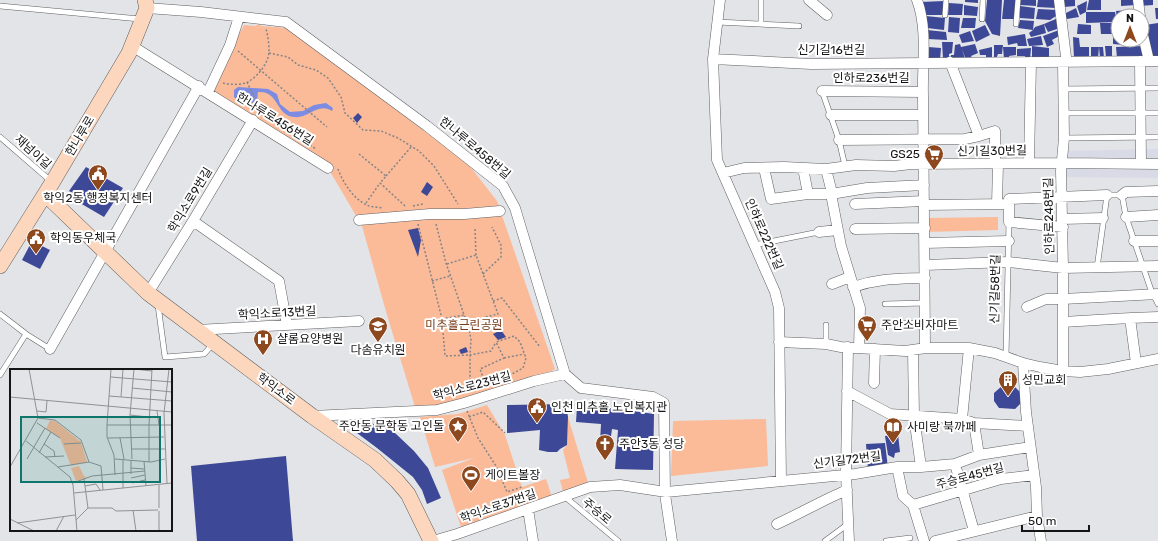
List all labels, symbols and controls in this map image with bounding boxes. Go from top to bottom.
north arrow [1110,8,1150,48]
text: N [1126,12,1134,25]
street label: 신기길16번길 [797,43,865,57]
street label: 인하로236번길 [833,71,909,85]
street label: 한나루로456번길 [234,90,316,148]
street label: 한나루로 [63,113,97,159]
street label: 한나루로458번길 [437,114,513,182]
street label: 재넘이길 [12,132,54,172]
supermarket icon: GS25 [923,143,945,171]
street label: 신기길30번길 [957,143,1027,159]
place label: GS25 [890,147,920,161]
public building icon: 학익2동 행정복지센터 [87,163,109,191]
street label: 학익소로9번길 [165,165,215,235]
street label: 인하로248번길 [1041,177,1057,255]
place label: 학익2동 행정복지센터 [43,191,153,205]
street label: 인하로222번길 [742,196,786,272]
public building icon: 학익동우체국 [25,227,47,255]
place label: 학익동우체국 [50,231,116,245]
street label: 신기길58번길 [987,254,1003,324]
street label: 학익소로13번길 [237,304,317,322]
supermarket icon: 주안소비자마트 [856,314,878,342]
school or university icon: 다솜유치원 [367,315,389,343]
park label: 미추홀근린공원 [425,318,503,332]
place label: 주안소비자마트 [881,318,958,332]
hospital icon: 샬롬요양병원 [252,328,274,356]
place label: 샬롬요양병원 [277,332,343,346]
place label: 다솜유치원 [350,343,406,357]
inset map [10,369,172,531]
street label: 학익소로23번길 [431,369,513,403]
building icon: 성민교회 [997,369,1019,397]
street label: 학익소로 [254,370,298,408]
place label: 성민교회 [1022,373,1066,387]
public building icon: 인천 미추홀 노인복지관 [526,396,548,424]
place label: 인천 미추홀 노인복지관 [551,400,667,414]
place icon: 주안동 문학동 고인돌 [447,415,469,443]
library icon: 사미랑 북까페 [882,416,904,444]
place label: 주안동 문학동 고인돌 [339,419,444,433]
place label: 사미랑 북까페 [907,420,976,434]
church icon: 주안3동 성당 [594,433,616,461]
place label: 주안3동 성당 [619,437,684,451]
street label: 신기길72번길 [812,449,882,471]
street label: 주승로45번길 [934,460,1006,492]
sports icon: 게이트볼장 [460,464,482,492]
place label: 게이트볼장 [485,468,540,482]
street label: 학익소로37번길 [458,486,538,526]
street label: 주승로 [580,495,614,527]
scale bar [1022,507,1089,533]
text: 50 m [1028,514,1056,528]

